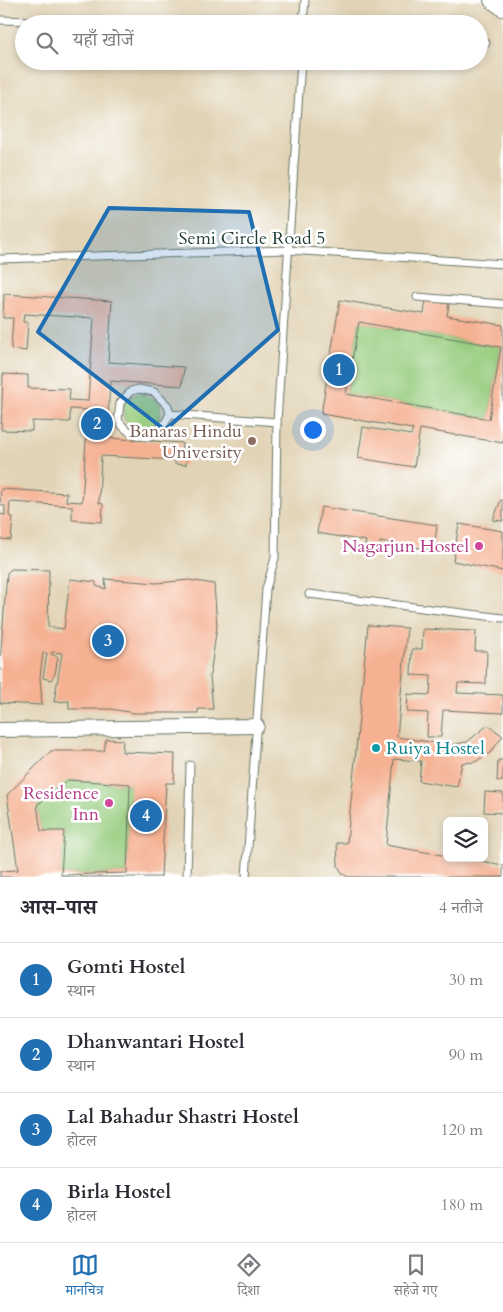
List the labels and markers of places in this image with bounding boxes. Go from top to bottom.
pin: 1 [323,351,355,389]
pin: 2 [81,405,113,443]
place label: Banaras Hindu University [129,419,242,465]
marker: Banaras Hindu University [246,435,258,447]
place label: Nagarjun Hostel [342,534,469,559]
marker: Nagarjun Hostel [473,540,485,552]
pin: 3 [92,622,124,660]
place label: Ruiya Hostel [386,736,485,761]
marker: Ruiya Hostel [370,742,382,754]
place label: Residence Inn [23,781,100,827]
marker: Residence Inn [103,797,115,809]
pin: 4 [130,797,162,835]

